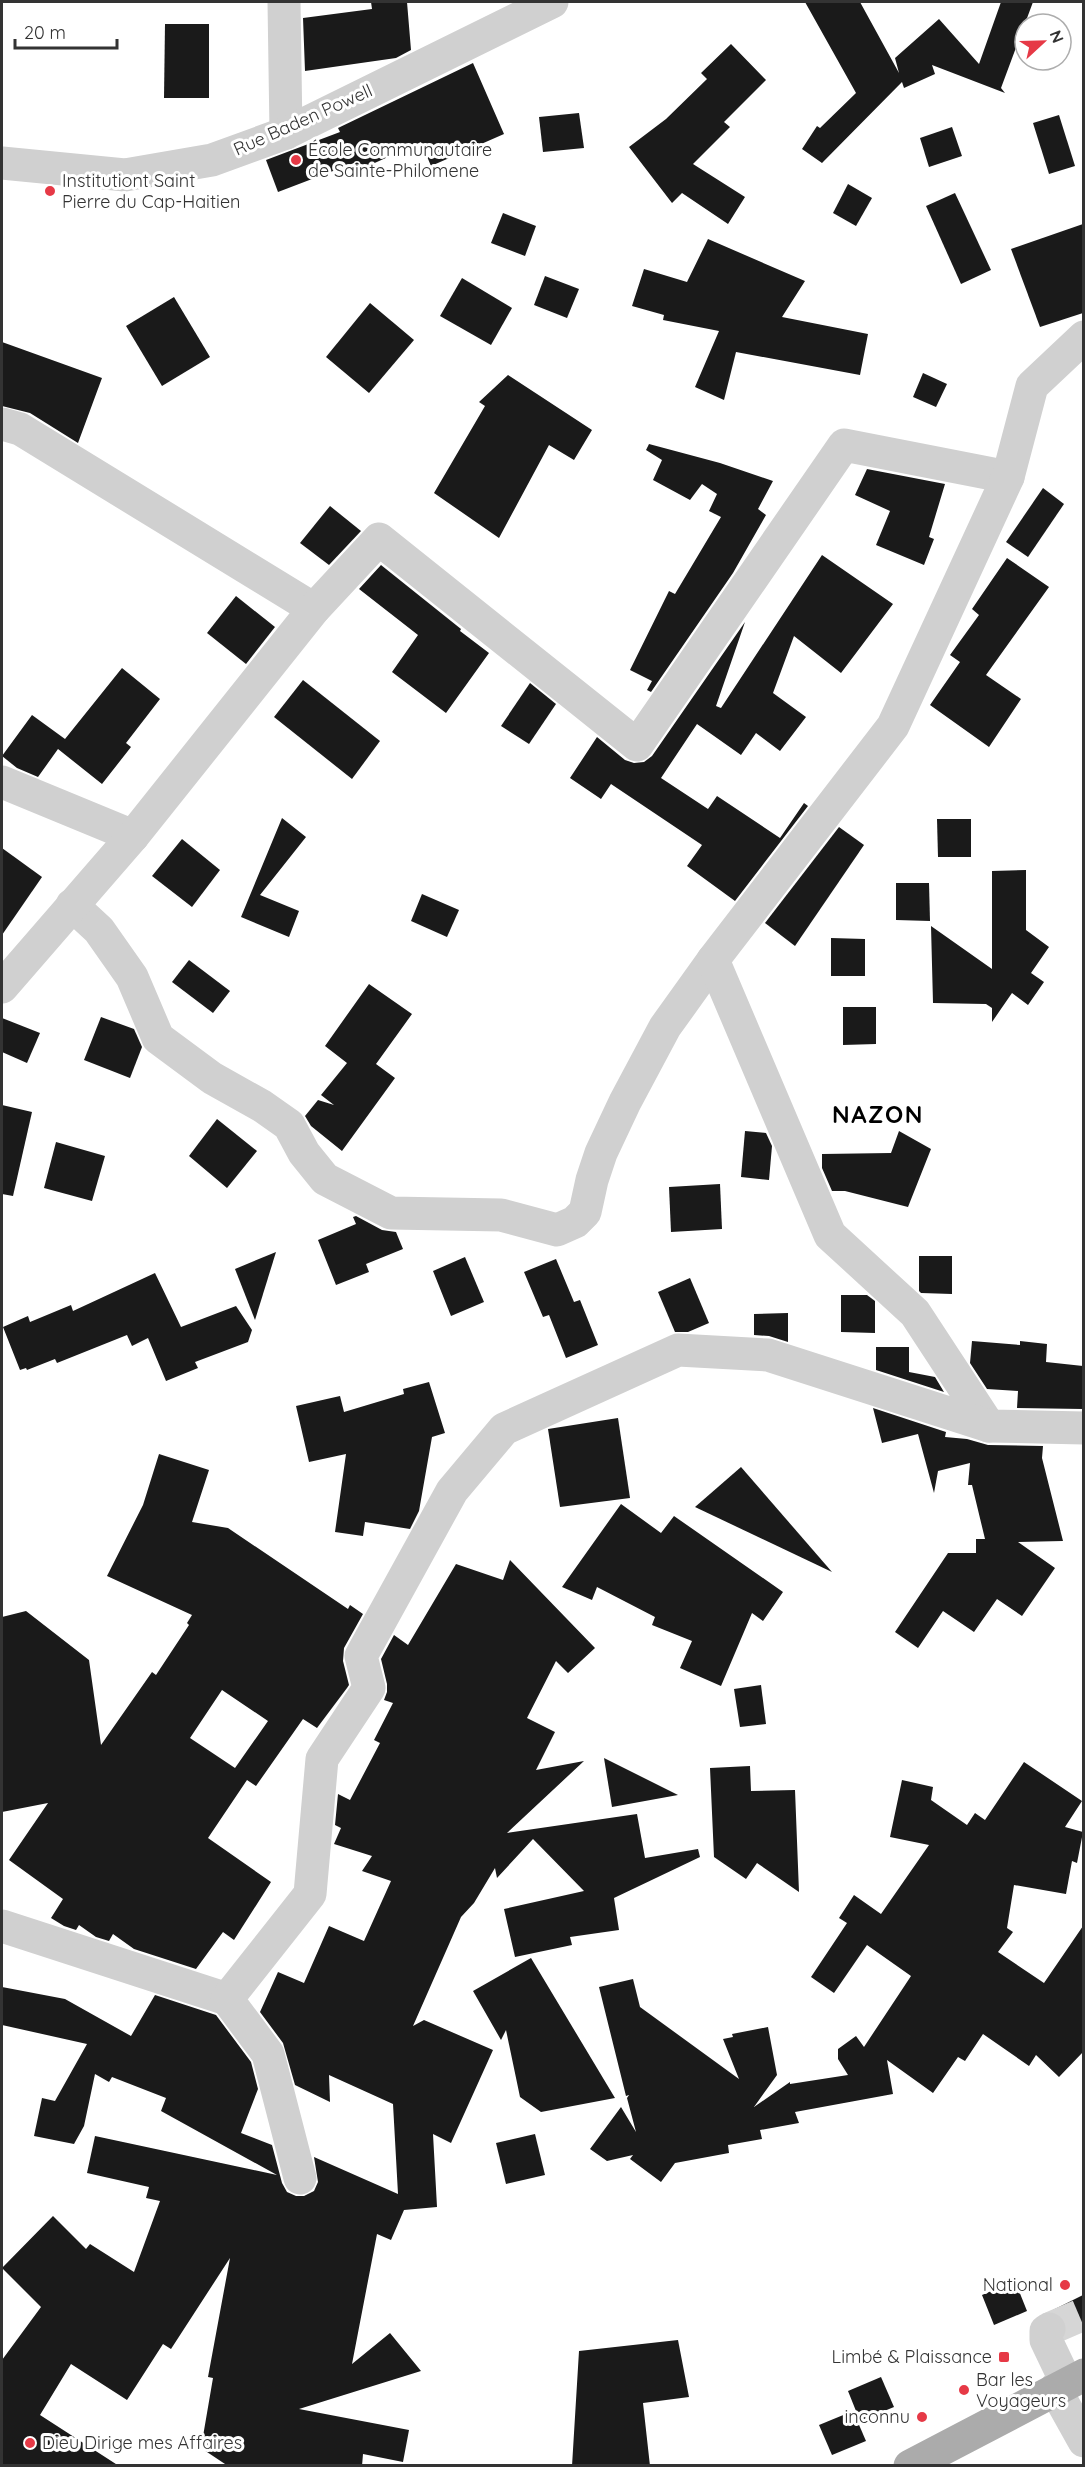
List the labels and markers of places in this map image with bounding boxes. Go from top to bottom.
place label: École Communautaire de Sainte-Philomene [308,138,492,182]
marker: École Communautaire de Sainte-Philomene [289,153,303,167]
place label: Institutiont Saint Pierre du Cap-Haitien [62,169,241,213]
marker: Institutiont Saint Pierre du Cap-Haitien [43,184,57,198]
place label: National [983,2273,1053,2296]
marker: National [1058,2278,1072,2292]
place label: Limbé & Plaissance [832,2345,992,2368]
marker: Limbé & Plaissance [997,2350,1011,2364]
place label: Bar les Voyageurs [976,2368,1066,2412]
marker: Bar les Voyageurs [957,2383,971,2397]
place label: inconnu [844,2405,910,2428]
marker: inconnu [915,2410,929,2424]
place label: Dieu Dirige mes Affaires [42,2431,242,2454]
marker: Dieu Dirige mes Affaires [23,2436,37,2450]

